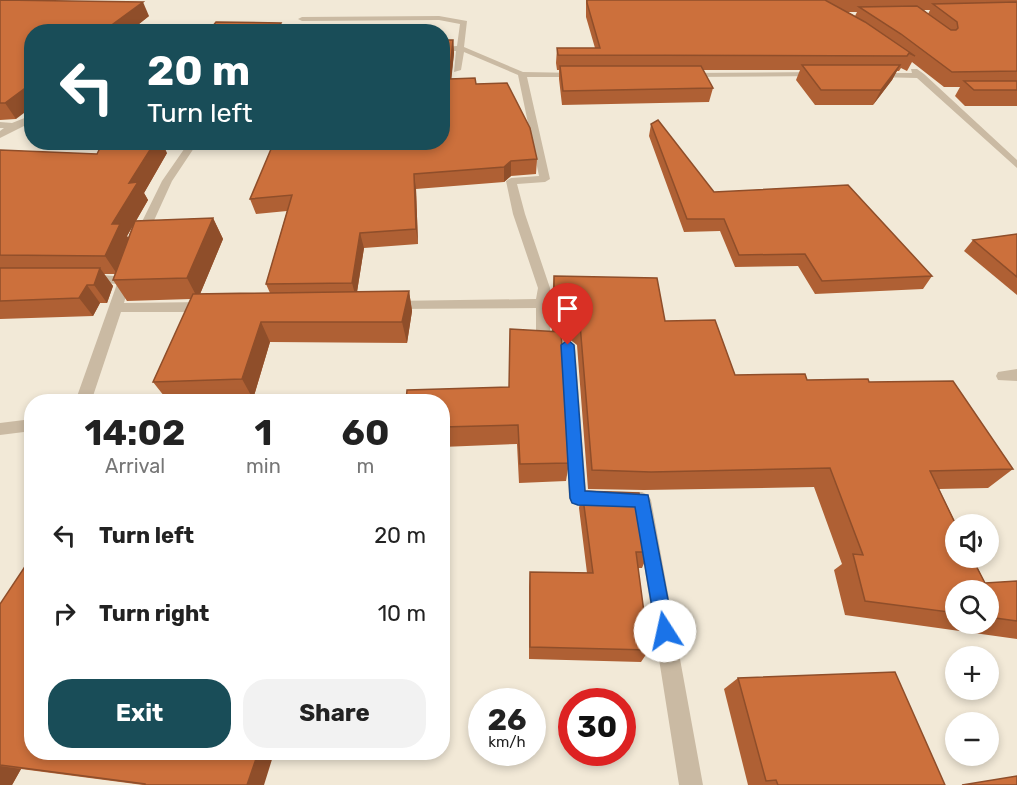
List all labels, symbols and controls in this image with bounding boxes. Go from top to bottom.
text: 20 m [147,46,250,96]
icon: left [48,48,126,126]
text: Turn left [147,97,252,129]
pin [542,283,593,345]
icon: arrive [551,292,584,325]
text: 14:02 [85,411,185,454]
text: 1 [255,411,272,454]
text: 60 [341,411,389,454]
text: Arrival [105,454,165,478]
text: min [246,454,281,478]
text: m [357,454,374,478]
map controls [945,514,999,766]
button: sound [945,514,999,568]
icon: left [48,519,81,552]
text: Turn left [99,522,194,549]
text: 20 m [374,522,426,549]
button: search [945,580,999,634]
icon: right [48,597,81,630]
position arrow [633,599,697,663]
text: Turn right [99,600,209,627]
text: 10 m [378,600,426,627]
button: + [945,646,999,700]
button: Exit [48,679,231,748]
button: Share [243,679,426,748]
speed limit sign: 30 [558,688,636,766]
text: 26 [487,702,527,738]
button: − [945,712,999,766]
text: km/h [488,733,526,751]

